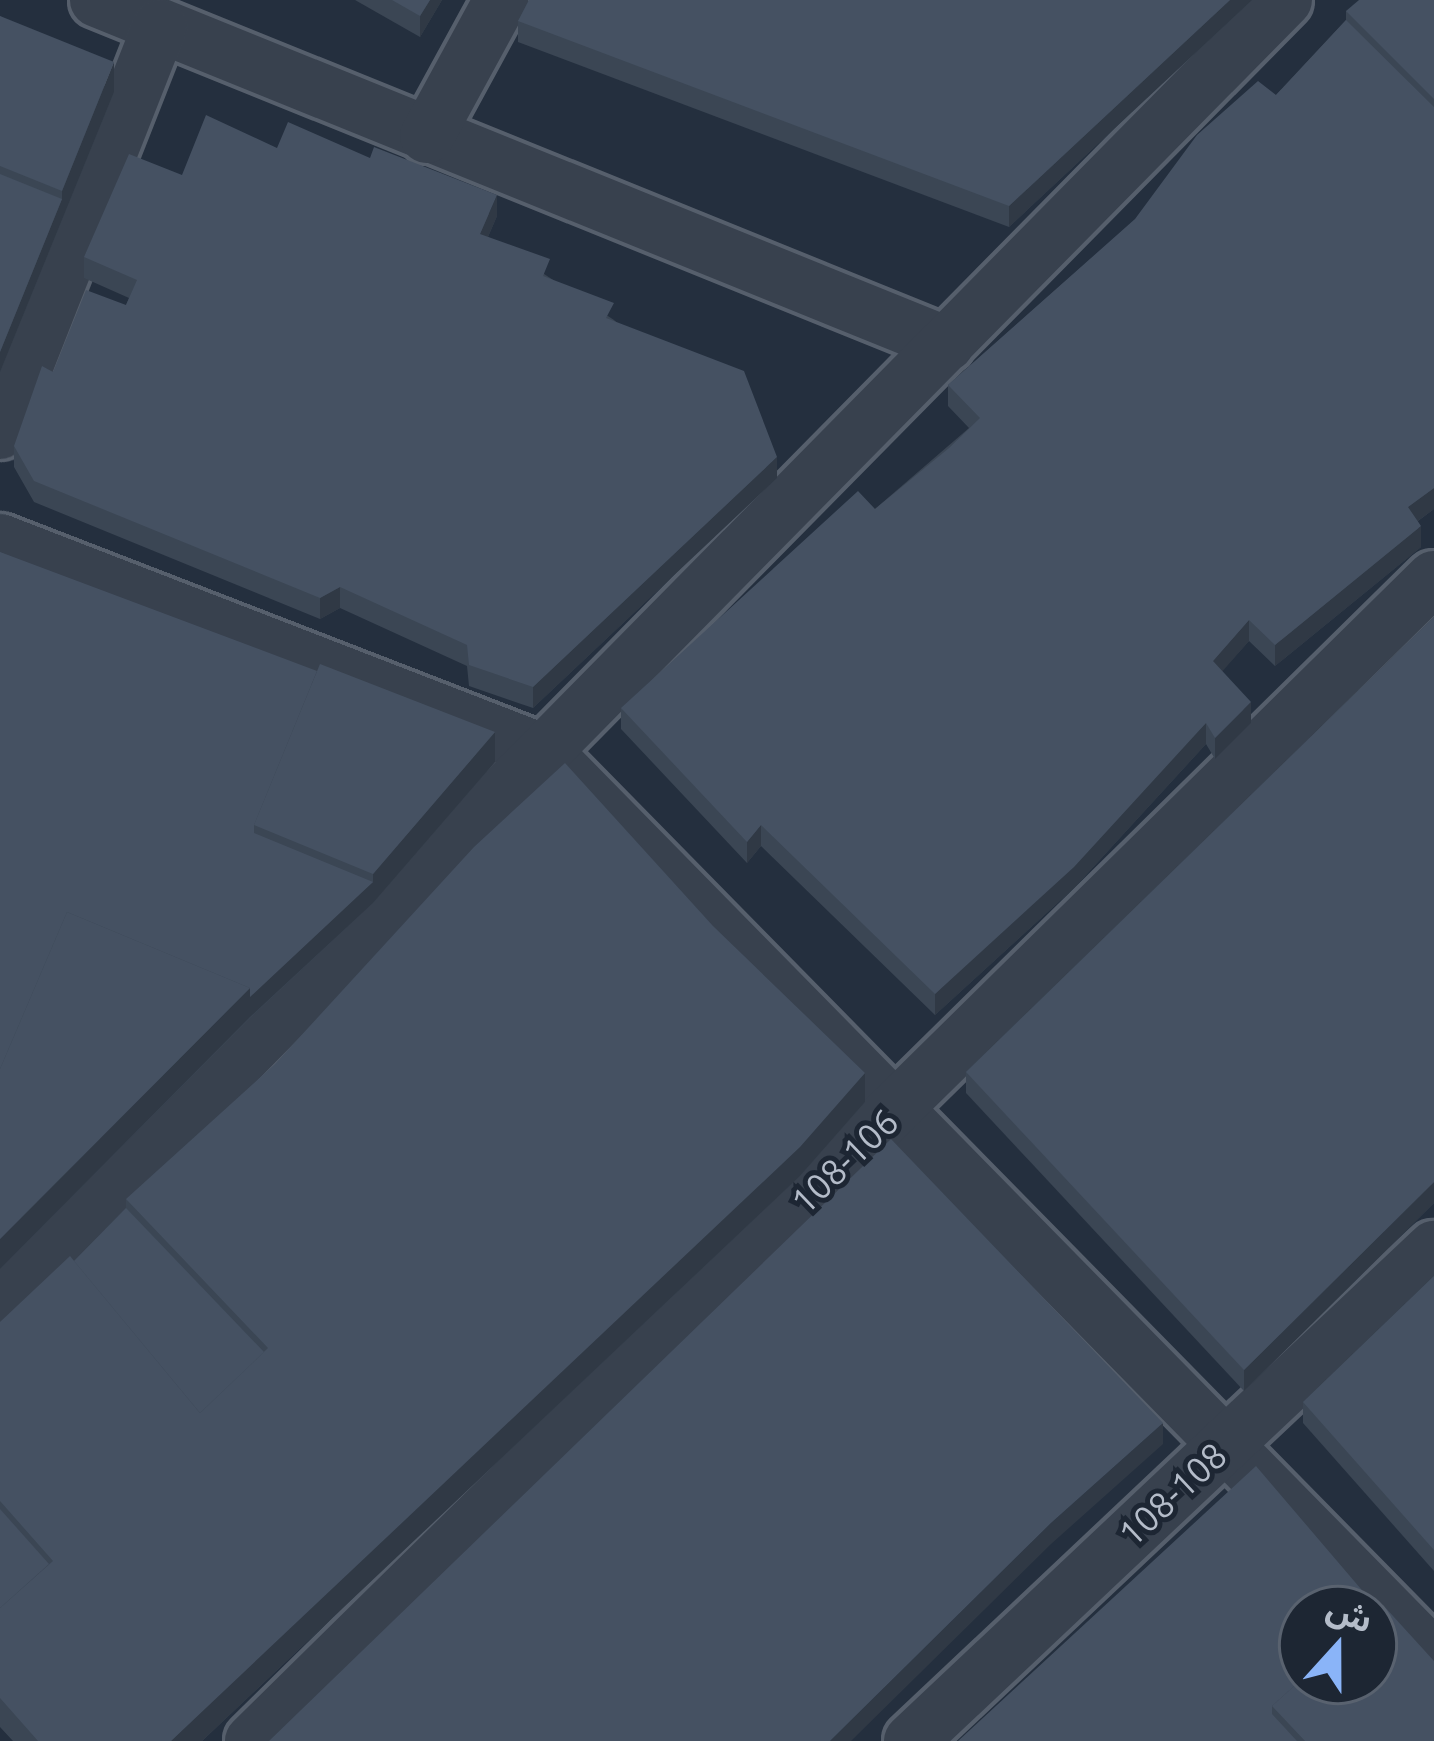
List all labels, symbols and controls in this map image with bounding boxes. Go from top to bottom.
street label: 108-106 [781,1100,907,1222]
street label: 108-108 [1109,1433,1235,1555]
north arrow [1278,1585,1398,1705]
text: ش [1322,1588,1378,1639]

